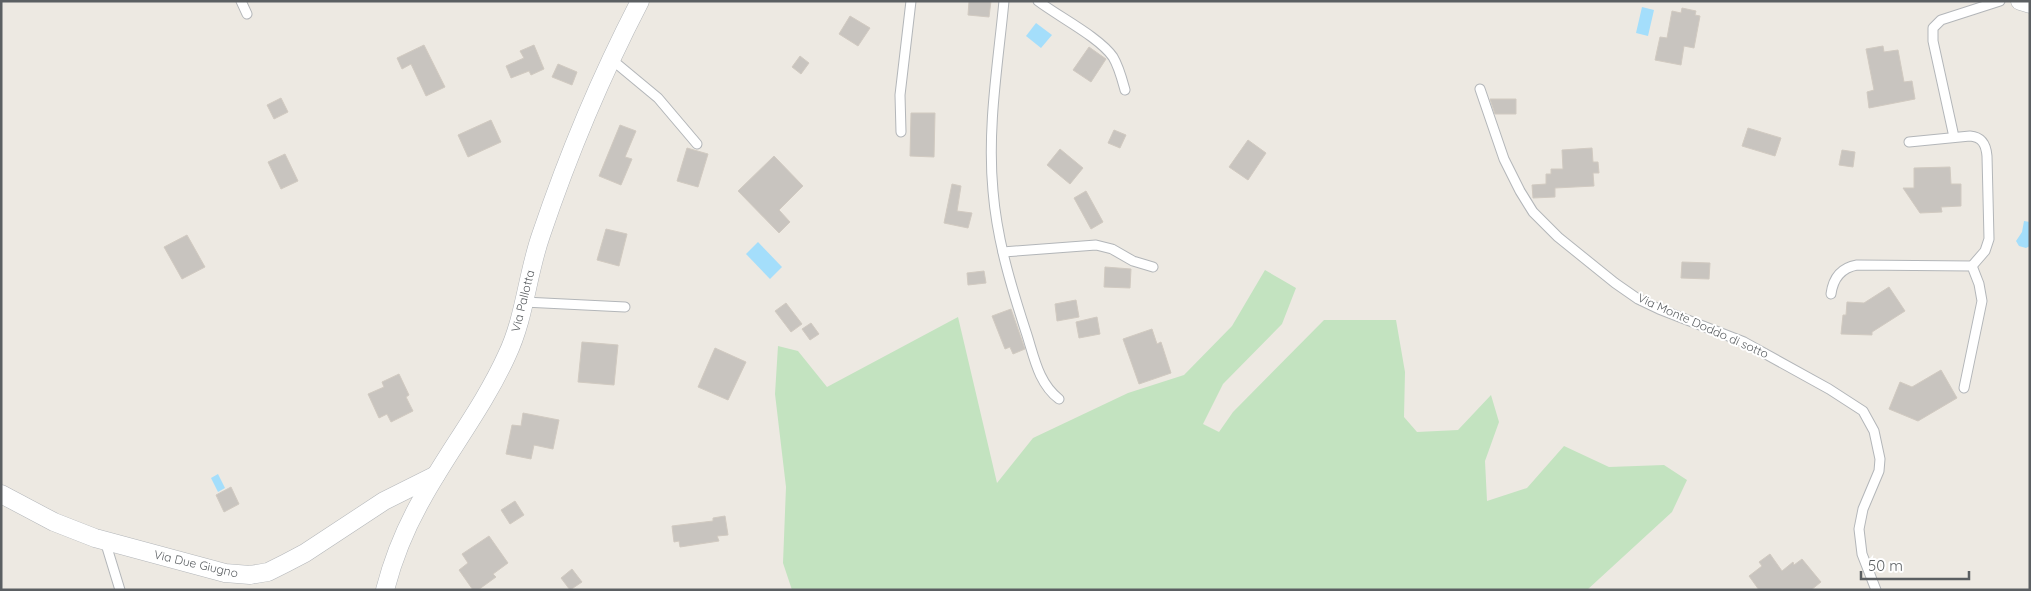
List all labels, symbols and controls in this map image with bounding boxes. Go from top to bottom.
street label: Via Pallotta [508,268,537,334]
street label: Via Monte Doddo di sotto [1635,290,1771,361]
street label: Via Due Giugno [153,547,240,580]
scale bar [1861,548,1968,580]
text: 50 m [1868,556,1903,575]

